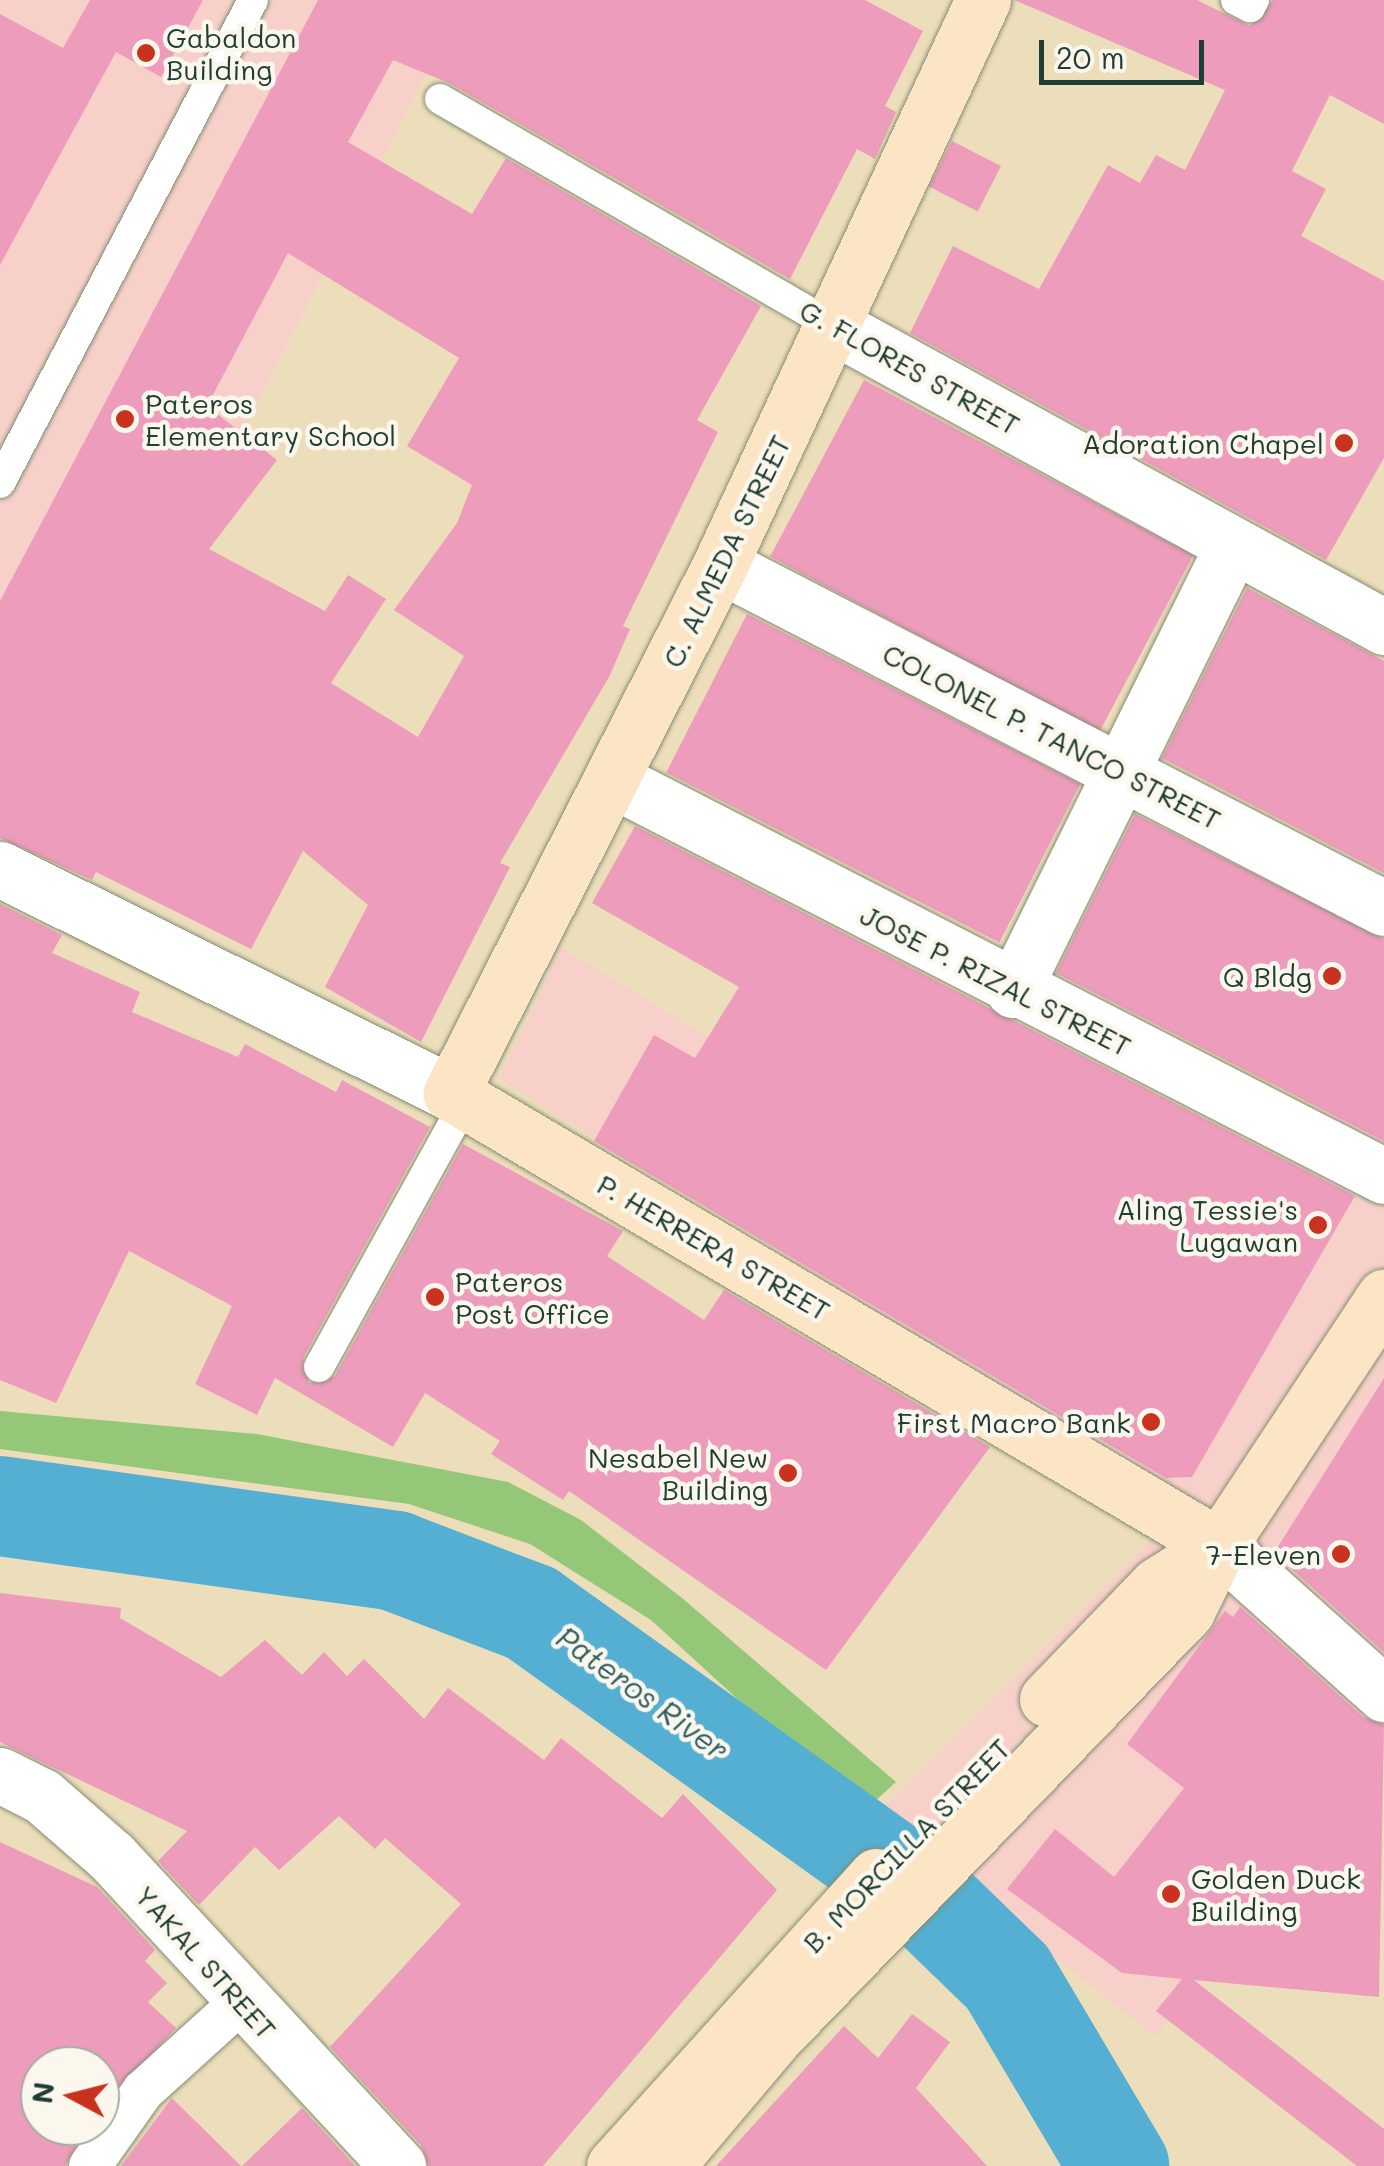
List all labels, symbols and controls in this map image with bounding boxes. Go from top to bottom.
place label: Gabaldon Building [166,20,296,86]
scale bar [1044,20,1209,82]
text: 20 m [1056,37,1125,77]
marker: Gabaldon Building [135,42,157,64]
street label: G. FLORES STREET [794,293,1026,441]
place label: Pateros Elementary School [145,386,396,452]
marker: Pateros Elementary School [114,408,136,430]
place label: Adoration Chapel [1082,426,1324,460]
street label: C. ALMEDA STREET [655,429,797,673]
marker: Adoration Chapel [1333,432,1355,454]
street label: COLONEL P. TANCO STREET [877,636,1227,836]
street label: JOSE P. RIZAL STREET [855,897,1137,1063]
place label: Q Bldg [1223,959,1312,993]
marker: Q Bldg [1321,965,1343,987]
street label: P. HERRERA STREET [592,1167,836,1327]
place label: Aling Tessie's Lugawan [1116,1192,1298,1258]
marker: Aling Tessie's Lugawan [1307,1214,1329,1236]
place label: Pateros Post Office [455,1264,610,1330]
marker: Pateros Post Office [424,1286,446,1308]
place label: First Macro Bank [897,1405,1131,1439]
marker: First Macro Bank [1140,1411,1162,1433]
place label: Nesabel New Building [588,1440,768,1506]
marker: Nesabel New Building [777,1462,799,1484]
place label: 7-Eleven [1206,1537,1321,1571]
marker: 7-Eleven [1330,1543,1352,1565]
water label: Pateros River [550,1619,736,1767]
street label: B. MORCILLA STREET [795,1731,1017,1959]
place label: Golden Duck Building [1191,1861,1361,1927]
street label: YAKAL STREET [128,1878,284,2046]
marker: Golden Duck Building [1160,1883,1182,1905]
north arrow [20,2046,120,2146]
text: N [23,2080,61,2105]

